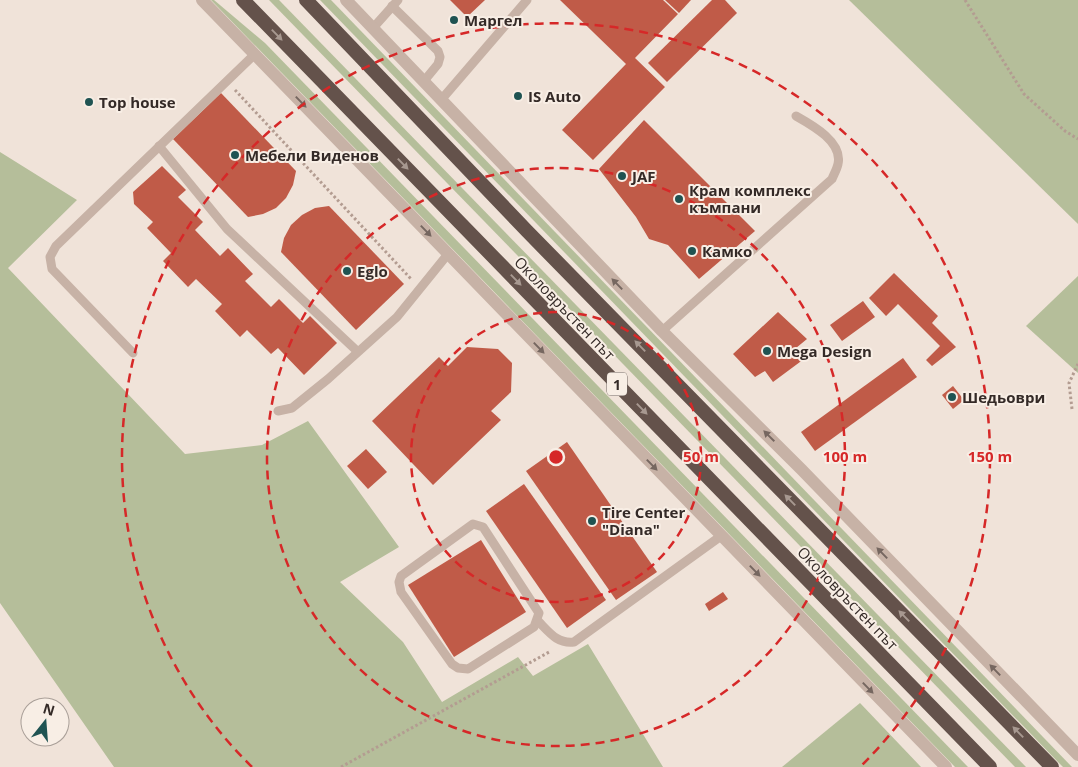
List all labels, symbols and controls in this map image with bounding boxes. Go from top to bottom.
place label: Маргел [464,10,522,30]
marker: Маргел [448,14,460,26]
one-way arrow [271,29,283,41]
place label: IS Auto [528,86,581,106]
marker: IS Auto [512,90,524,102]
place label: Top house [99,92,176,112]
one-way arrow [295,95,307,107]
marker: Top house [83,96,95,108]
place label: Мебели Виденов [245,145,379,165]
marker: Мебели Виденов [229,149,241,161]
one-way arrow [397,158,409,170]
place label: JAF [630,166,656,186]
marker: JAF [616,170,628,182]
place label: Крам комплекс къмпани [689,180,811,217]
marker: Крам комплекс къмпани [673,193,685,205]
one-way arrow [420,225,432,237]
place label: Камко [702,241,752,261]
marker: Камко [686,245,698,257]
street label: Околовръстен път [510,252,620,364]
place label: Eglo [357,261,388,281]
marker: Eglo [341,265,353,277]
one-way arrow [510,274,522,286]
one-way arrow [611,278,623,290]
one-way arrow [634,341,646,353]
place label: Mega Design [777,341,872,361]
one-way arrow [533,342,545,354]
marker: Mega Design [761,345,773,357]
road number: 1 [607,372,627,396]
place label: Шедьоври [962,387,1045,407]
marker: Шедьоври [946,391,958,403]
one-way arrow [636,403,648,415]
one-way arrow [763,430,775,442]
text: 50 m [683,446,719,466]
text: 100 m [823,446,867,466]
text: 150 m [968,446,1012,466]
centre of rings [547,448,565,466]
one-way arrow [646,459,658,471]
one-way arrow [784,494,796,506]
place label: Tire Center "Diana" [602,502,685,539]
marker: Tire Center "Diana" [586,515,598,527]
street label: Околовръстен път [793,542,903,654]
one-way arrow [876,547,888,559]
one-way arrow [749,565,761,577]
one-way arrow [898,610,910,622]
one-way arrow [989,664,1001,676]
one-way arrow [862,681,874,693]
north arrow [20,697,70,747]
text: N [41,698,57,720]
one-way arrow [1012,726,1024,738]

